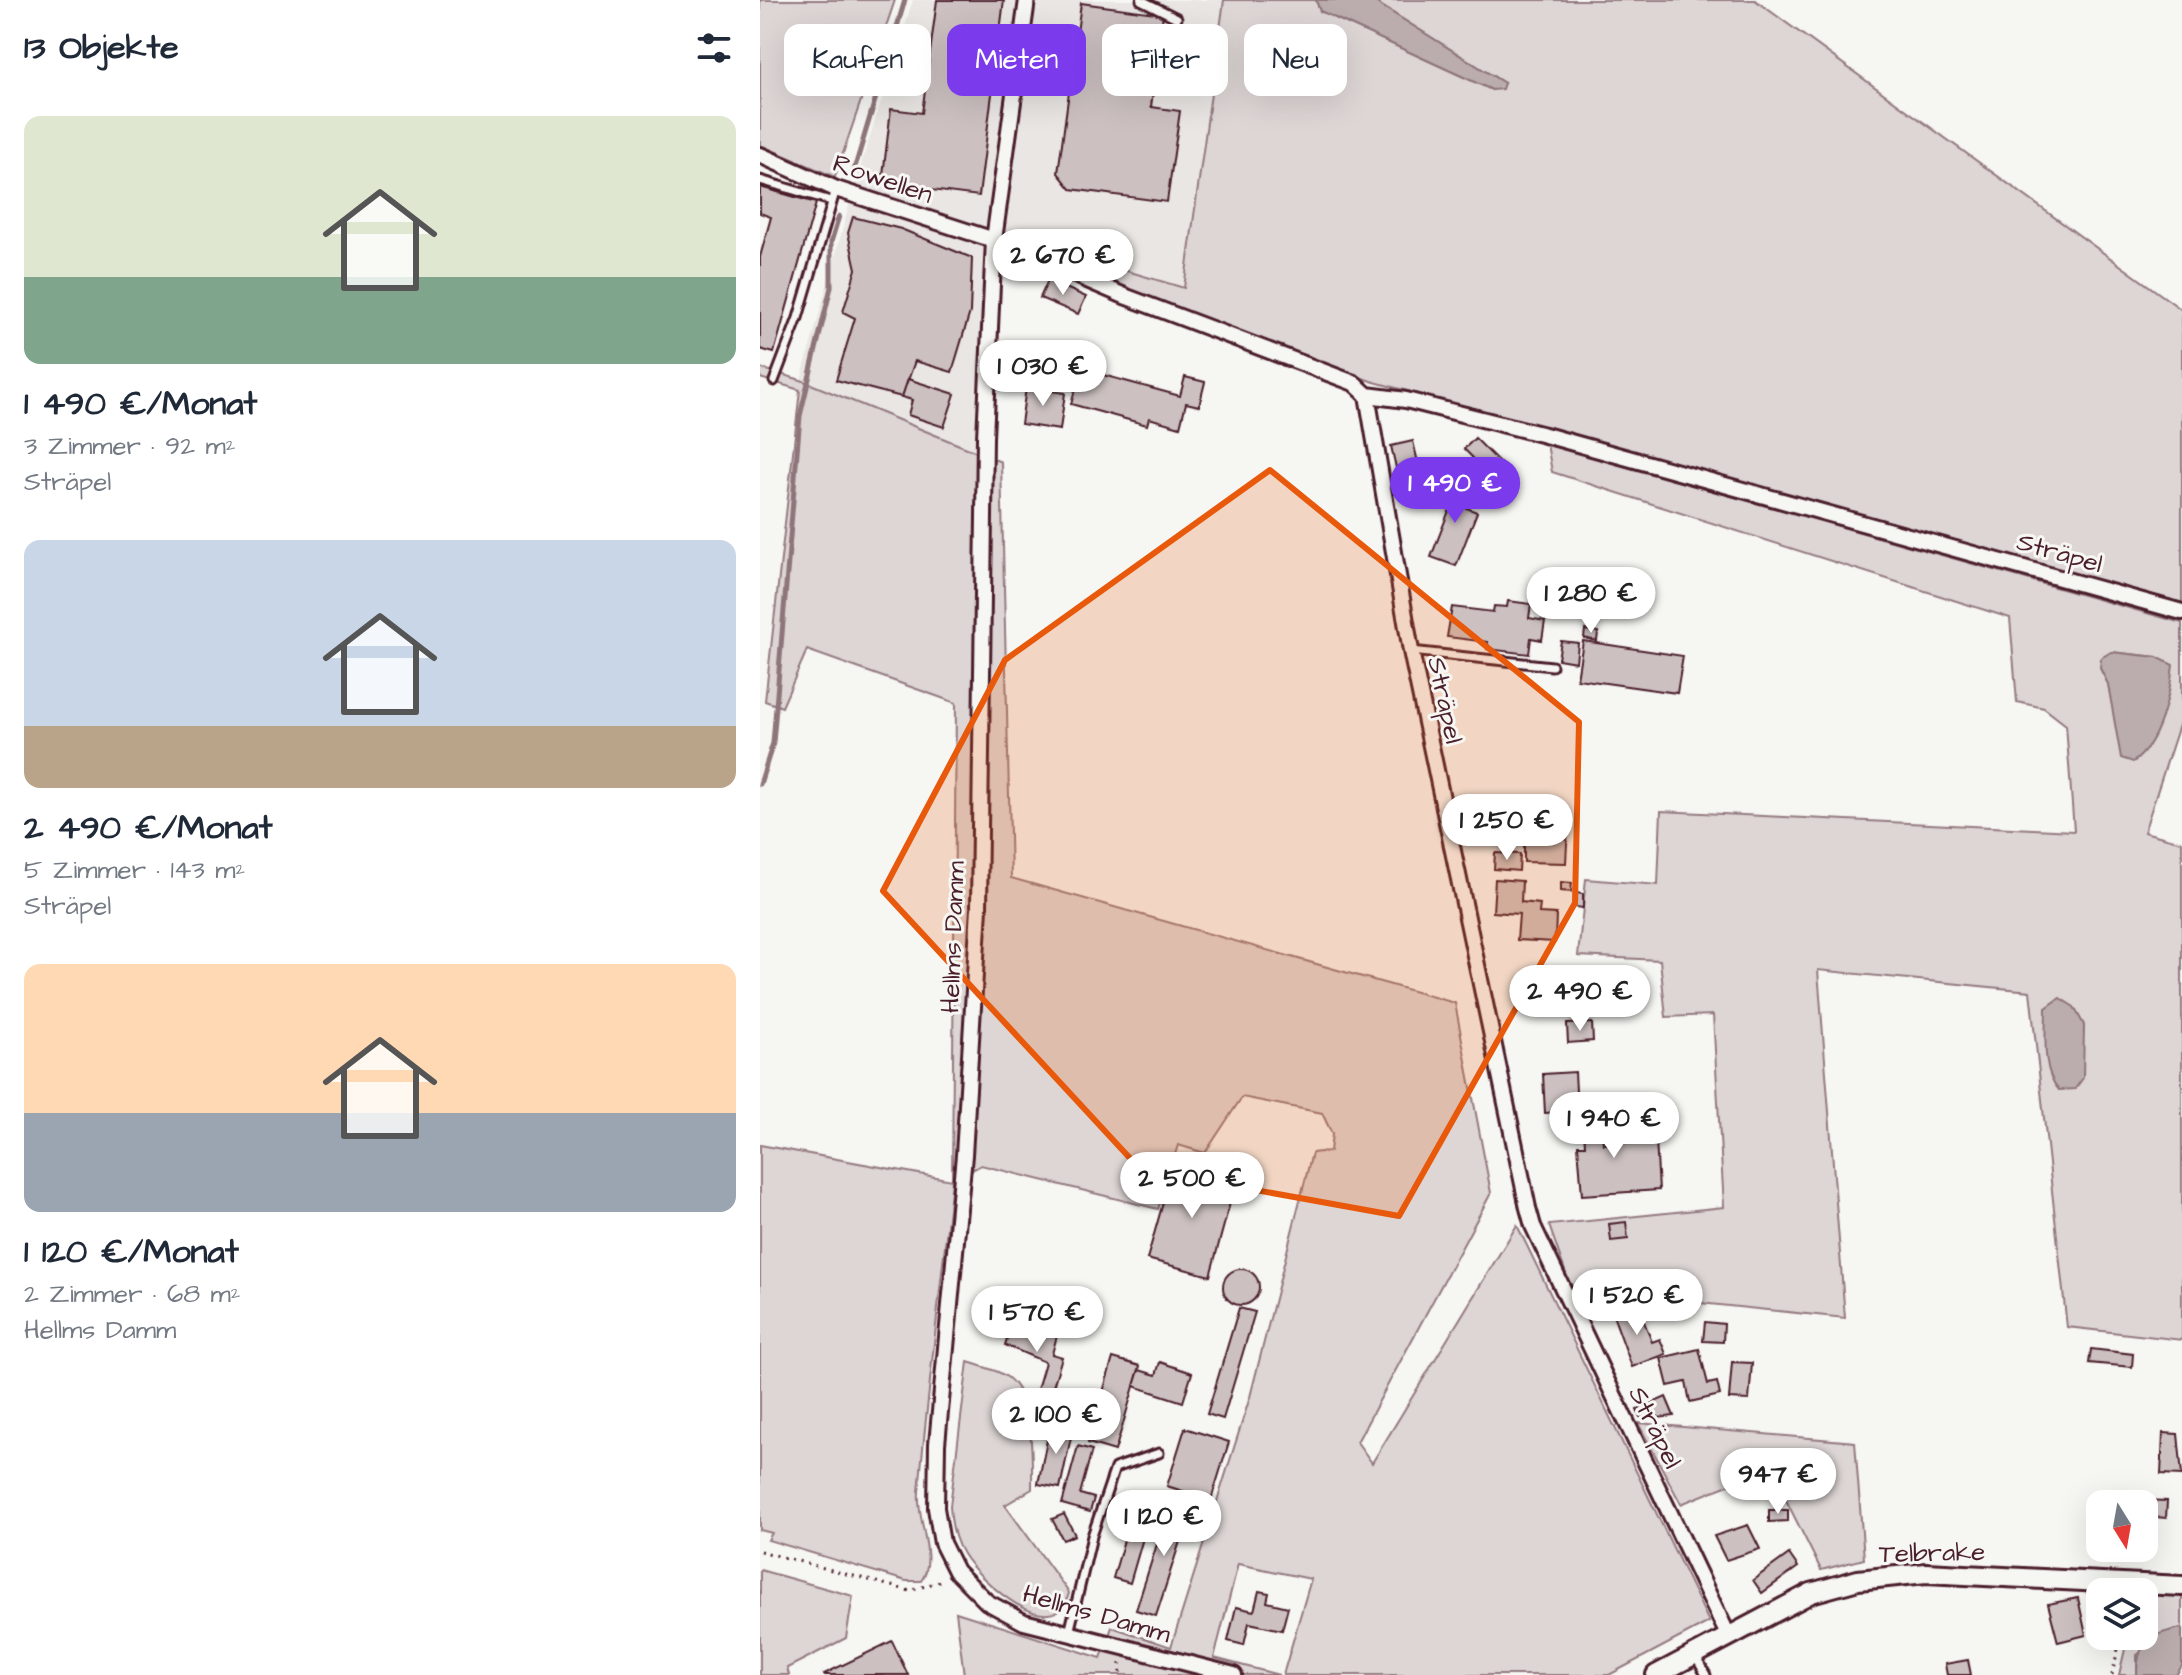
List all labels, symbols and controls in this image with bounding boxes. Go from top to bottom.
text: 13 Objekte [24,24,179,72]
chip: Kaufen [784,24,931,96]
chip: Mieten [947,24,1086,96]
chip: Filter [1102,24,1228,96]
chip: Neu [1244,24,1347,96]
icon: filters [692,26,736,70]
street label: Rowellen [828,145,937,213]
icon: home [308,168,452,312]
pin: 2 670 € [989,229,1137,297]
text: 2 670 € [1010,237,1116,273]
pin: 1 030 € [969,340,1117,408]
text: 1 030 € [998,348,1088,384]
text: 1 490 €/Monat [24,380,257,428]
text: 3 Zimmer · 92 m² [24,428,235,464]
pin: 1 490 € [1381,457,1529,525]
text: Sträpel [24,464,111,500]
text: 1 490 € [1408,465,1502,501]
street label: Sträpel [2013,524,2107,582]
pin: 1 280 € [1517,567,1665,635]
text: 1 280 € [1545,575,1637,611]
icon: home [308,592,452,736]
street label: Sträpel [1418,654,1472,747]
pin: 1 250 € [1433,794,1581,862]
text: 1 250 € [1460,802,1554,838]
text: 2 490 €/Monat [24,804,272,852]
text: 5 Zimmer · 143 m² [24,852,245,888]
street label: Hellms Damm [932,860,974,1014]
text: Sträpel [24,888,111,924]
pin: 2 490 € [1506,965,1654,1033]
text: 2 490 € [1527,973,1633,1009]
icon: home [308,1016,452,1160]
pin: 1 940 € [1540,1092,1688,1160]
text: 1 940 € [1567,1100,1661,1136]
pin: 2 500 € [1118,1152,1266,1220]
text: 2 500 € [1138,1160,1246,1196]
text: 1 120 €/Monat [24,1228,239,1276]
pin: 1 520 € [1563,1269,1711,1337]
text: 2 Zimmer · 68 m² [24,1276,241,1312]
text: 1 520 € [1590,1277,1684,1313]
pin: 1 570 € [963,1286,1111,1354]
text: 1 570 € [989,1294,1085,1330]
text: Hellms Damm [24,1312,176,1348]
street label: Sträpel [1620,1380,1690,1475]
pin: 2 100 € [982,1388,1130,1456]
text: 2 100 € [1010,1396,1102,1432]
pin: 947 € [1722,1448,1834,1516]
text: 947 € [1738,1456,1818,1492]
pin: 1 120 € [1090,1490,1238,1558]
north arrow [2086,1490,2158,1562]
map controls [2086,1490,2158,1650]
text: 1 120 € [1124,1498,1204,1534]
street label: Telbrake [1878,1534,1986,1572]
street label: Hellms Damm [1019,1576,1176,1652]
button: layers [2086,1578,2158,1650]

